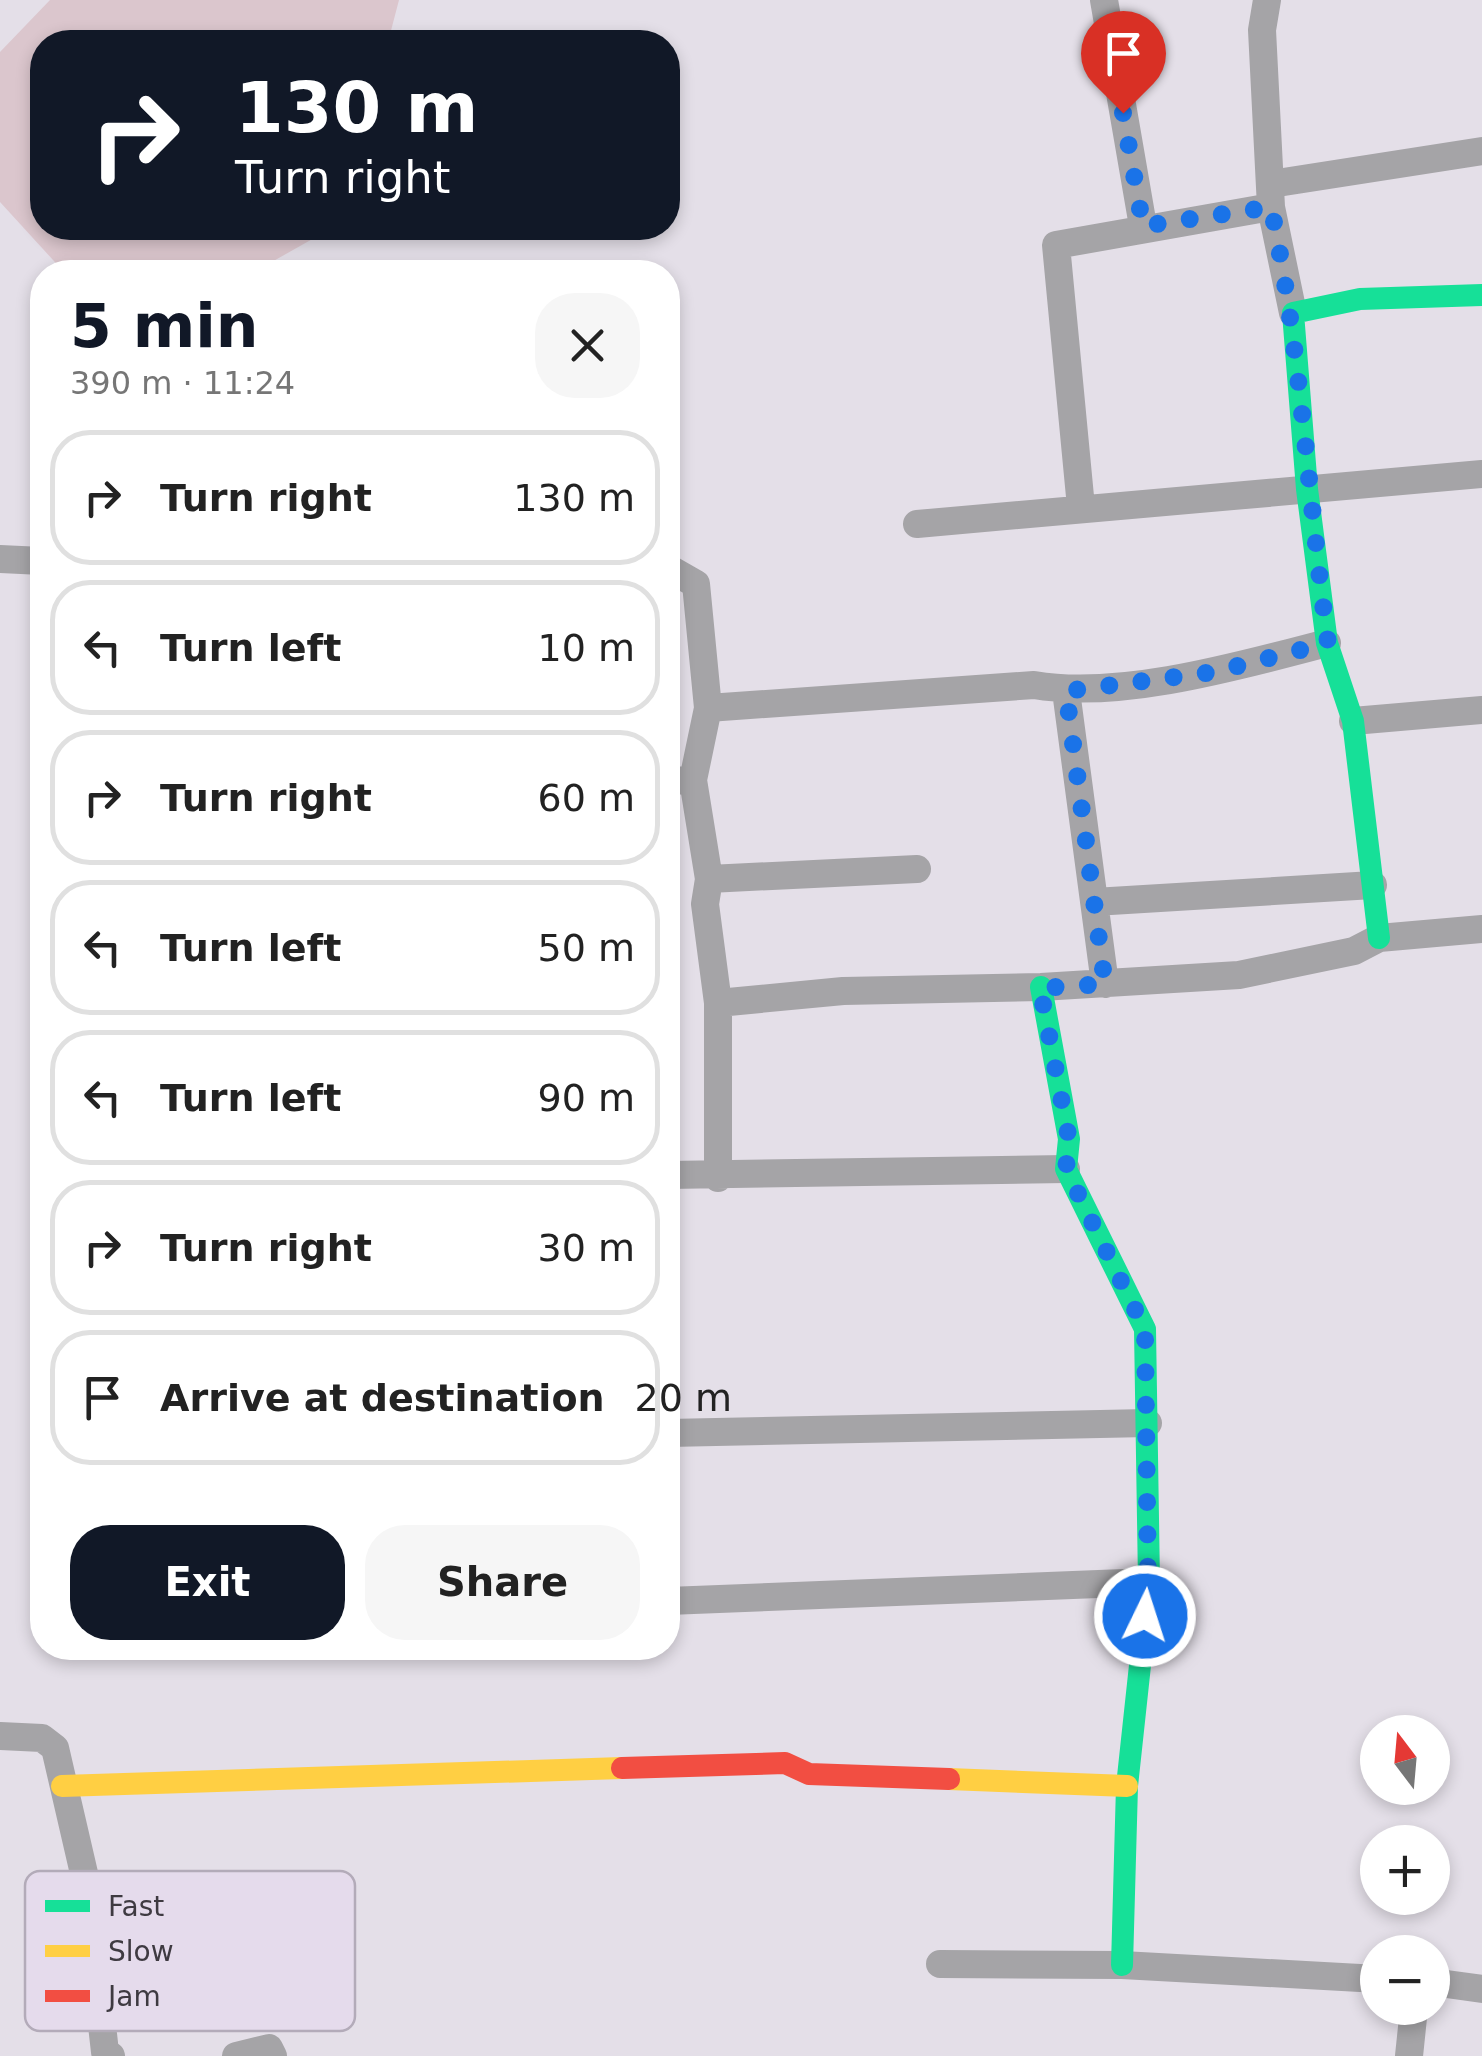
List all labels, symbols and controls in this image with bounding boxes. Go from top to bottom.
pin [1081,11,1166,114]
icon: arrive [1096,26,1151,81]
text: 130 m [235,67,478,149]
icon: right [70,70,200,200]
text: Turn right [235,151,450,204]
text: 5 min [70,291,258,361]
button: close [535,293,640,398]
text: 390 m · 11:24 [70,364,295,402]
icon: right [75,470,130,525]
text: Turn right [160,476,372,520]
text: 130 m [513,476,635,520]
icon: left [75,620,130,675]
text: Turn left [160,626,341,670]
text: 10 m [538,626,635,670]
icon: right [75,770,130,825]
text: Turn right [160,776,372,820]
text: 60 m [538,776,635,820]
icon: left [75,920,130,975]
text: Turn left [160,926,341,970]
text: 50 m [538,926,635,970]
icon: left [75,1070,130,1125]
text: Turn left [160,1076,341,1120]
text: 90 m [538,1076,635,1120]
icon: right [75,1220,130,1275]
text: Turn right [160,1226,372,1270]
text: 30 m [538,1226,635,1270]
icon: arrive [75,1370,130,1425]
text: Arrive at destination [160,1376,605,1420]
text: 20 m [635,1376,732,1420]
button: Exit [70,1525,345,1640]
button: Share [365,1525,640,1640]
position arrow [1093,1564,1197,1668]
north arrow [1360,1715,1450,1805]
map controls [1360,1715,1450,2025]
button: + [1360,1825,1450,1915]
legend [25,1871,355,2031]
text: Fast [108,1890,164,1923]
text: Slow [108,1935,174,1968]
button: − [1360,1935,1450,2025]
text: Jam [106,1980,161,2013]

